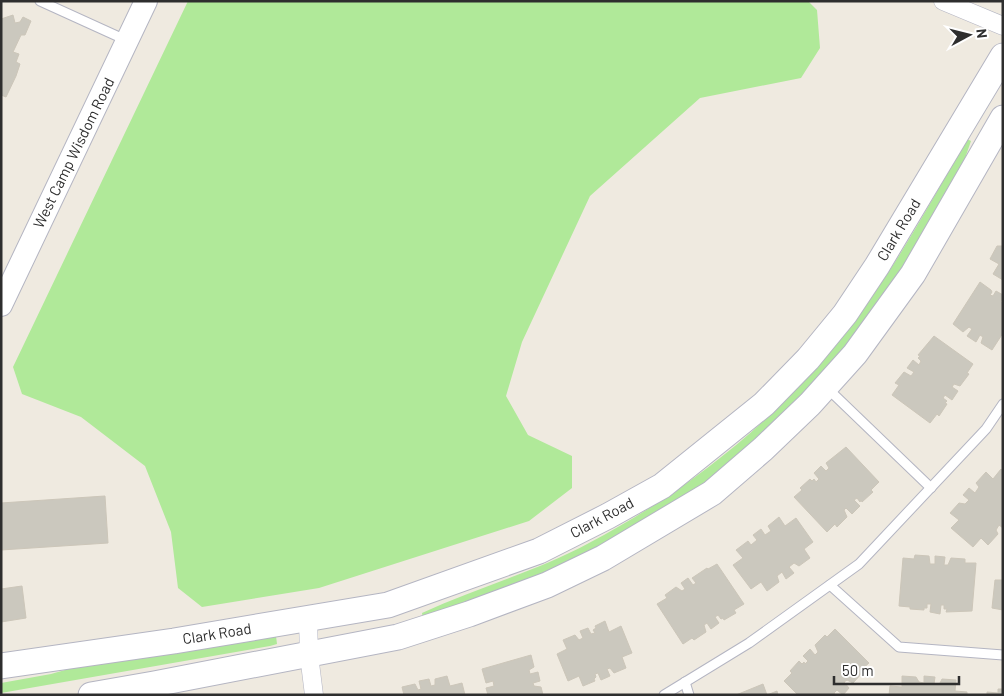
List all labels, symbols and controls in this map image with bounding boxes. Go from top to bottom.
north arrow [944,10,994,60]
text: N [973,28,991,39]
street label: West Camp Wisdom Road [29,74,117,231]
street label: Clark Road [873,195,924,264]
street label: Clark Road [567,493,636,541]
street label: Clark Road [181,619,253,647]
scale bar [834,654,959,686]
text: 50 m [842,661,874,679]

